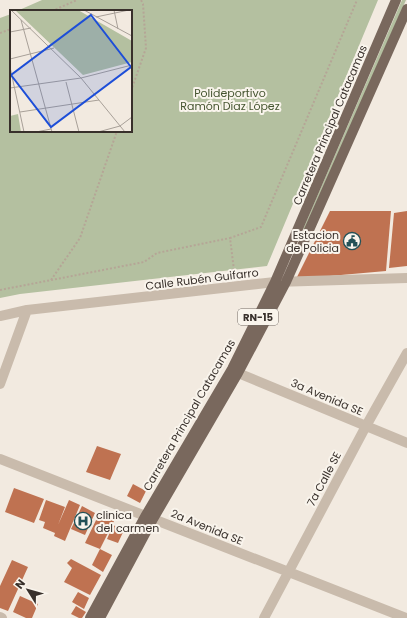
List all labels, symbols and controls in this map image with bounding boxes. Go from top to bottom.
inset map [10,10,132,132]
street label: Carretera Principal Catacamas [289,42,371,207]
park label: Polideportivo Ramón Díaz López [180,85,280,114]
place label: Estacion de Policia [286,227,339,256]
public building icon: Estacion de Policia [342,231,362,251]
street label: Calle Rubén Guifarro [145,264,259,294]
road number: RN-15 [238,309,278,325]
street label: Carretera Principal Catacamas [139,336,239,494]
street label: 3a Avenida SE [288,375,366,419]
street label: 7a Calle SE [303,449,345,509]
street label: 2a Avenida SE [168,505,246,549]
place label: clinica del carmen [96,507,159,536]
hospital icon: clinica del carmen [73,511,93,531]
north arrow [8,570,48,610]
text: N [11,576,29,592]

